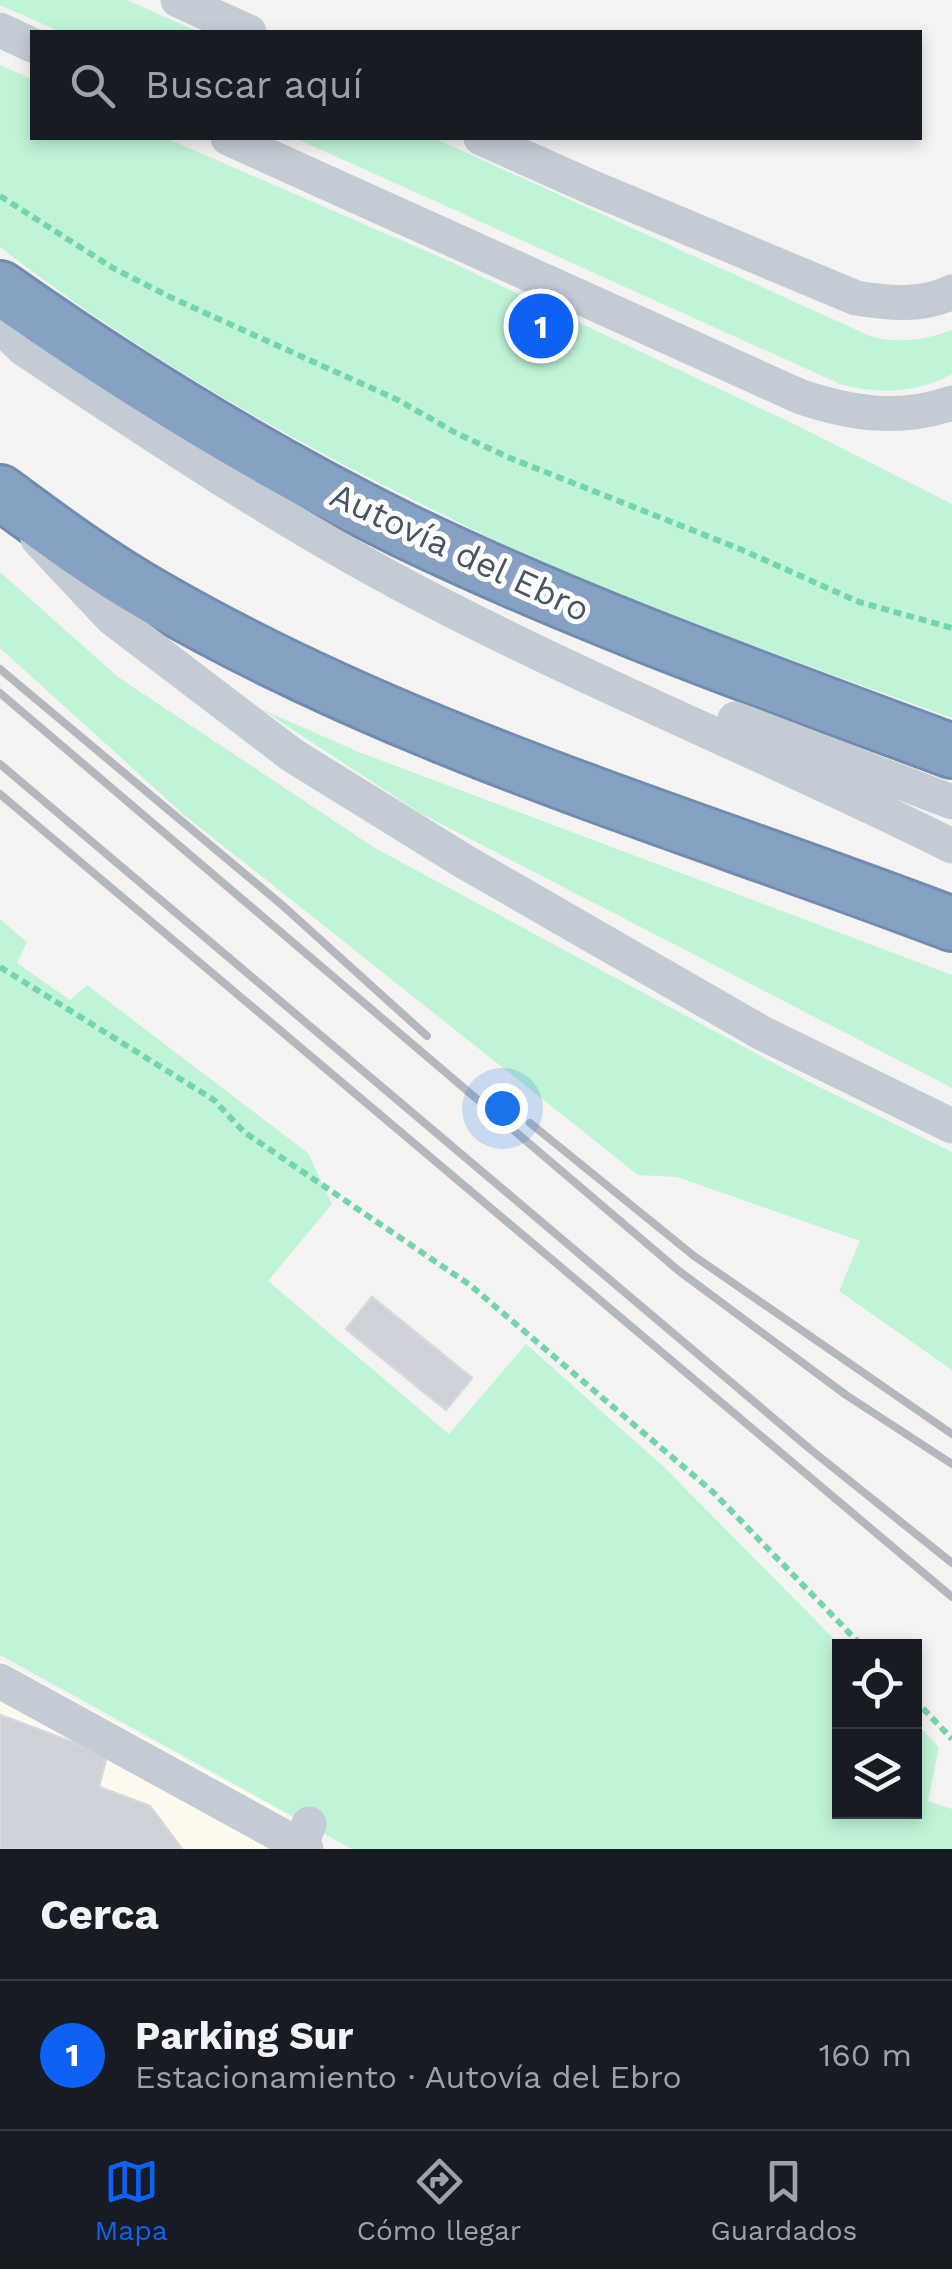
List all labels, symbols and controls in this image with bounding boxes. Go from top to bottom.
search box [30,30,922,140]
icon: search [65,58,120,113]
text: Buscar aquí [145,63,363,107]
pin: 1 [508,288,574,364]
street label: Autovía del Ebro [324,474,596,630]
your location [477,1083,528,1134]
map controls [832,1639,922,1819]
button: locate [832,1639,922,1729]
button: layers [832,1729,922,1819]
text: Cerca [40,1890,159,1939]
text: Parking Sur [135,2014,353,2058]
text: 1 [66,2036,79,2074]
text: 160 m [819,2036,912,2074]
text: Estacionamiento · Autovía del Ebro [135,2058,682,2096]
tab: Mapa [95,2154,168,2247]
tab: Cómo llegar [357,2154,521,2247]
tab: Guardados [710,2154,857,2247]

